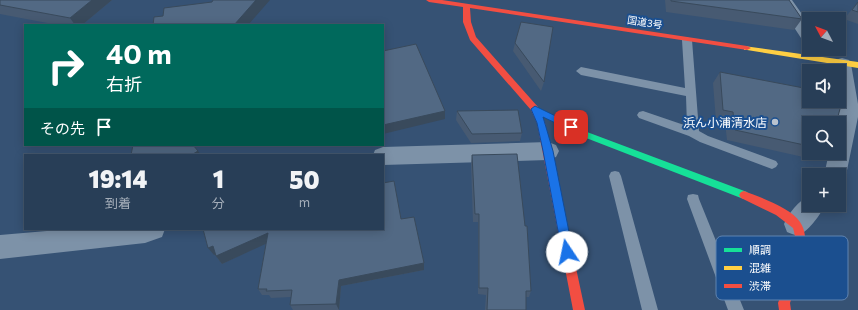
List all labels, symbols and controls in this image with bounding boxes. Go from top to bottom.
north arrow [802,12,846,56]
map controls [802,12,846,212]
street label: 国道3号 [626,13,664,31]
text: 40 m [106,36,172,70]
icon: right [40,40,92,92]
button: sound [802,64,846,108]
text: 右折 [106,73,142,95]
pin [554,110,588,144]
place label: 浜ん小浦清水店 [683,115,767,129]
icon: arrive [93,116,115,138]
icon: arrive [560,116,582,138]
button: search [802,116,846,160]
marker: 浜ん小浦清水店 [770,117,780,127]
text: その先 [40,119,85,137]
text: 19:14 [88,164,147,193]
text: 1 [213,164,224,193]
text: 50 [289,165,320,194]
button: + [802,168,846,212]
text: m [299,194,310,210]
text: 到着 [105,195,131,211]
text: 分 [212,195,225,211]
position arrow [546,231,588,273]
legend [716,236,848,300]
text: 順調 [749,243,771,256]
text: 混雑 [749,261,771,274]
text: 渋滞 [749,279,771,292]

